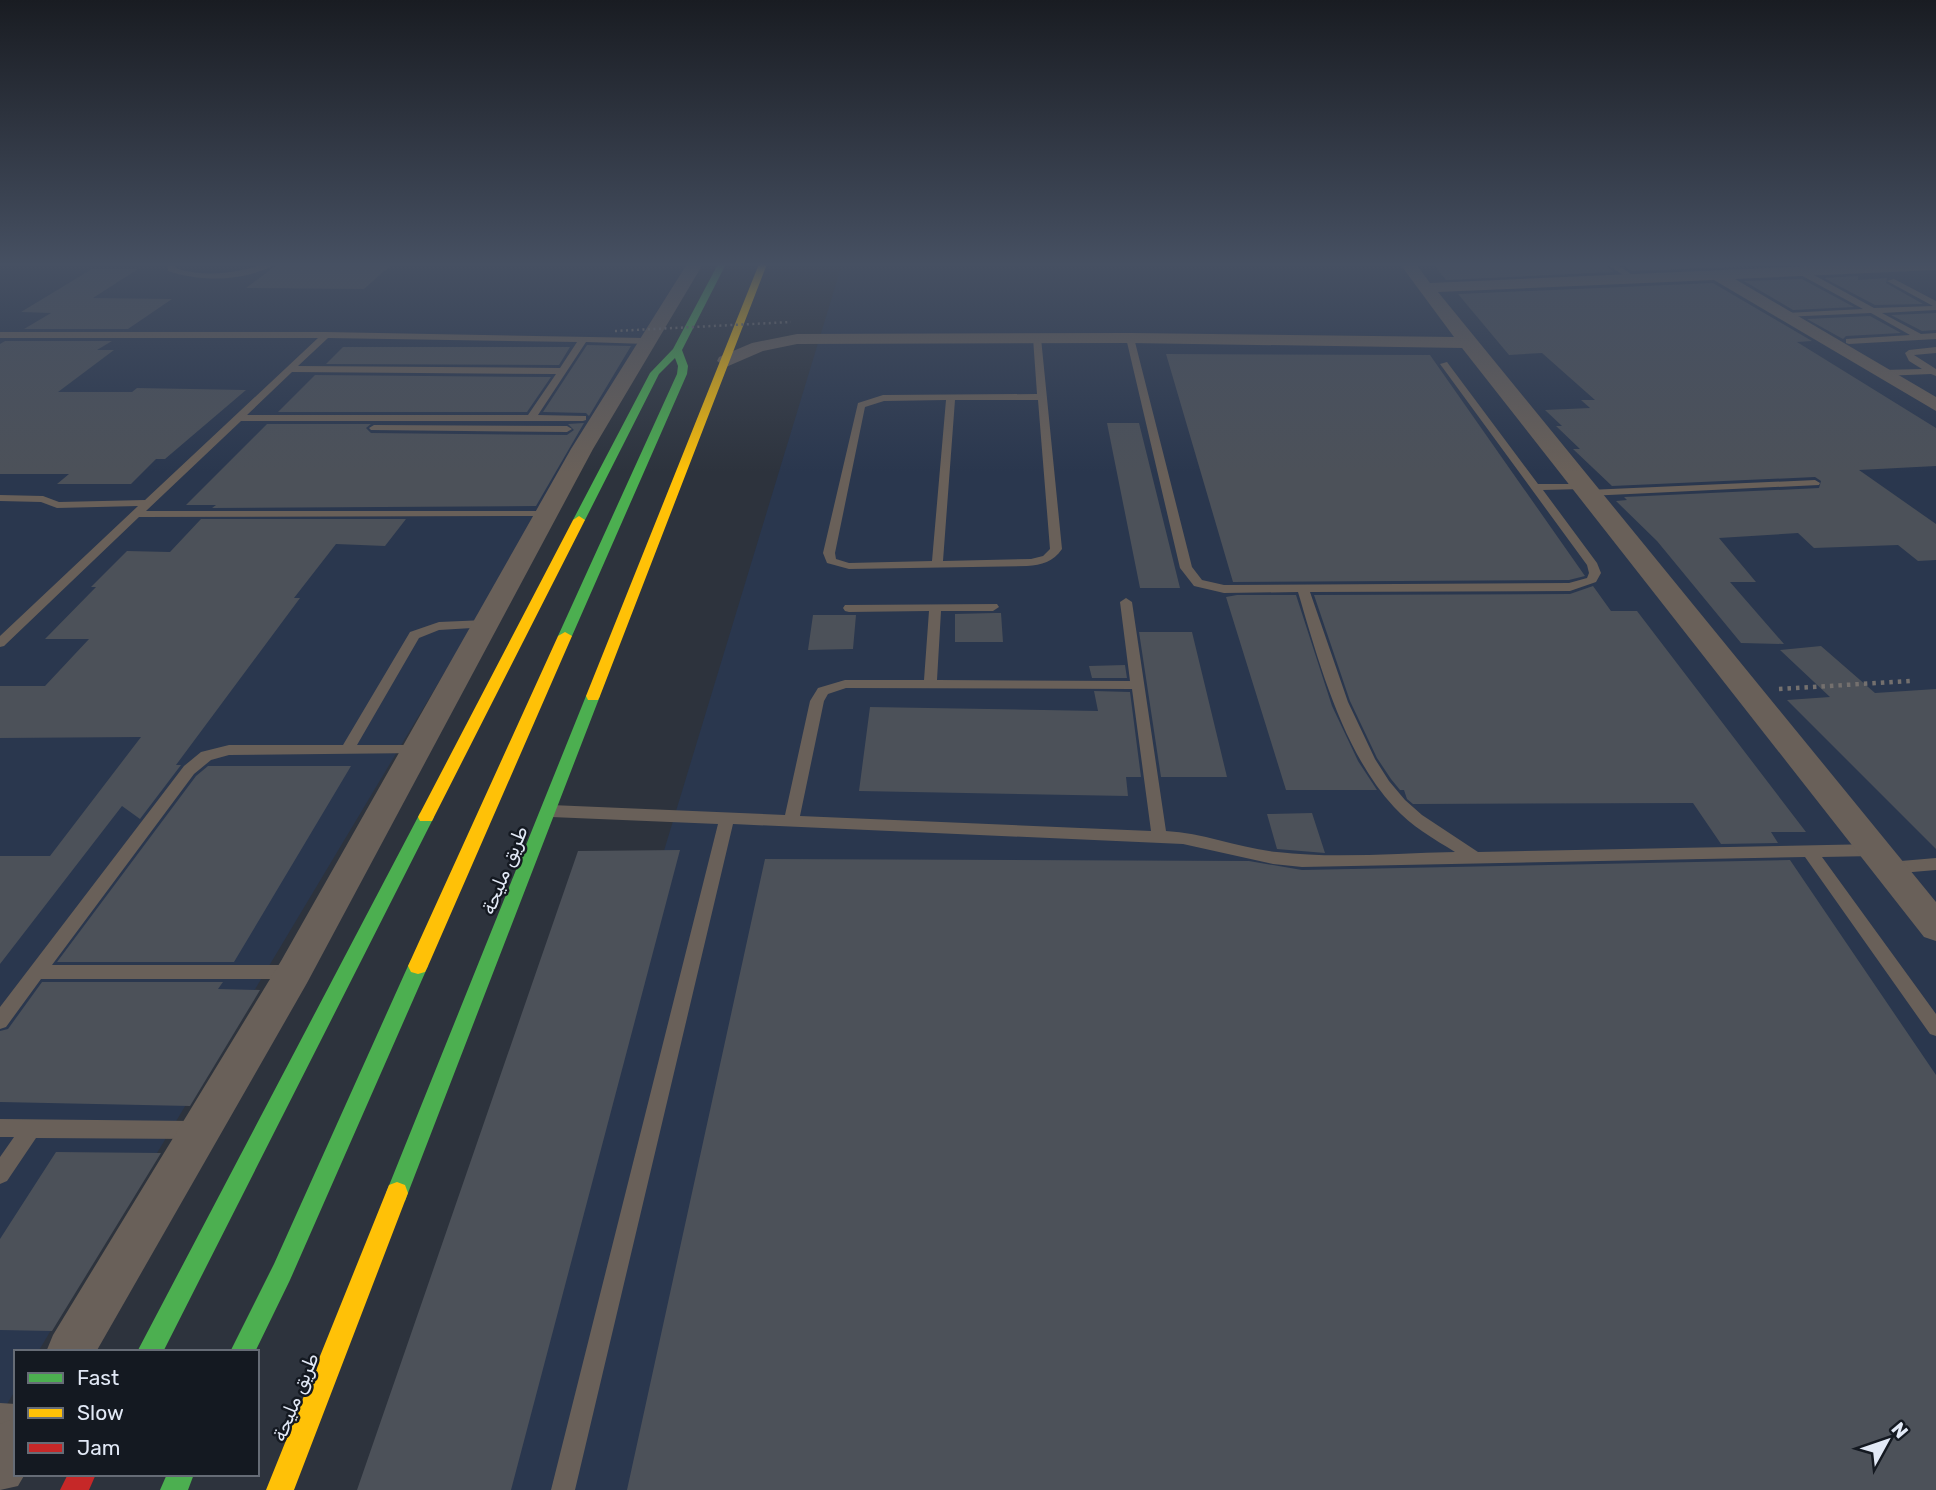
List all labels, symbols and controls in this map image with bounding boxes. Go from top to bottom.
street label: طريق مليحة [476,823,533,918]
legend [14,1350,259,1476]
street label: طريق مليحة [267,1350,324,1445]
text: Fast [77,1365,119,1390]
text: Slow [77,1400,124,1425]
north arrow [1852,1406,1922,1476]
text: N [1886,1418,1913,1443]
text: Jam [77,1435,121,1460]

